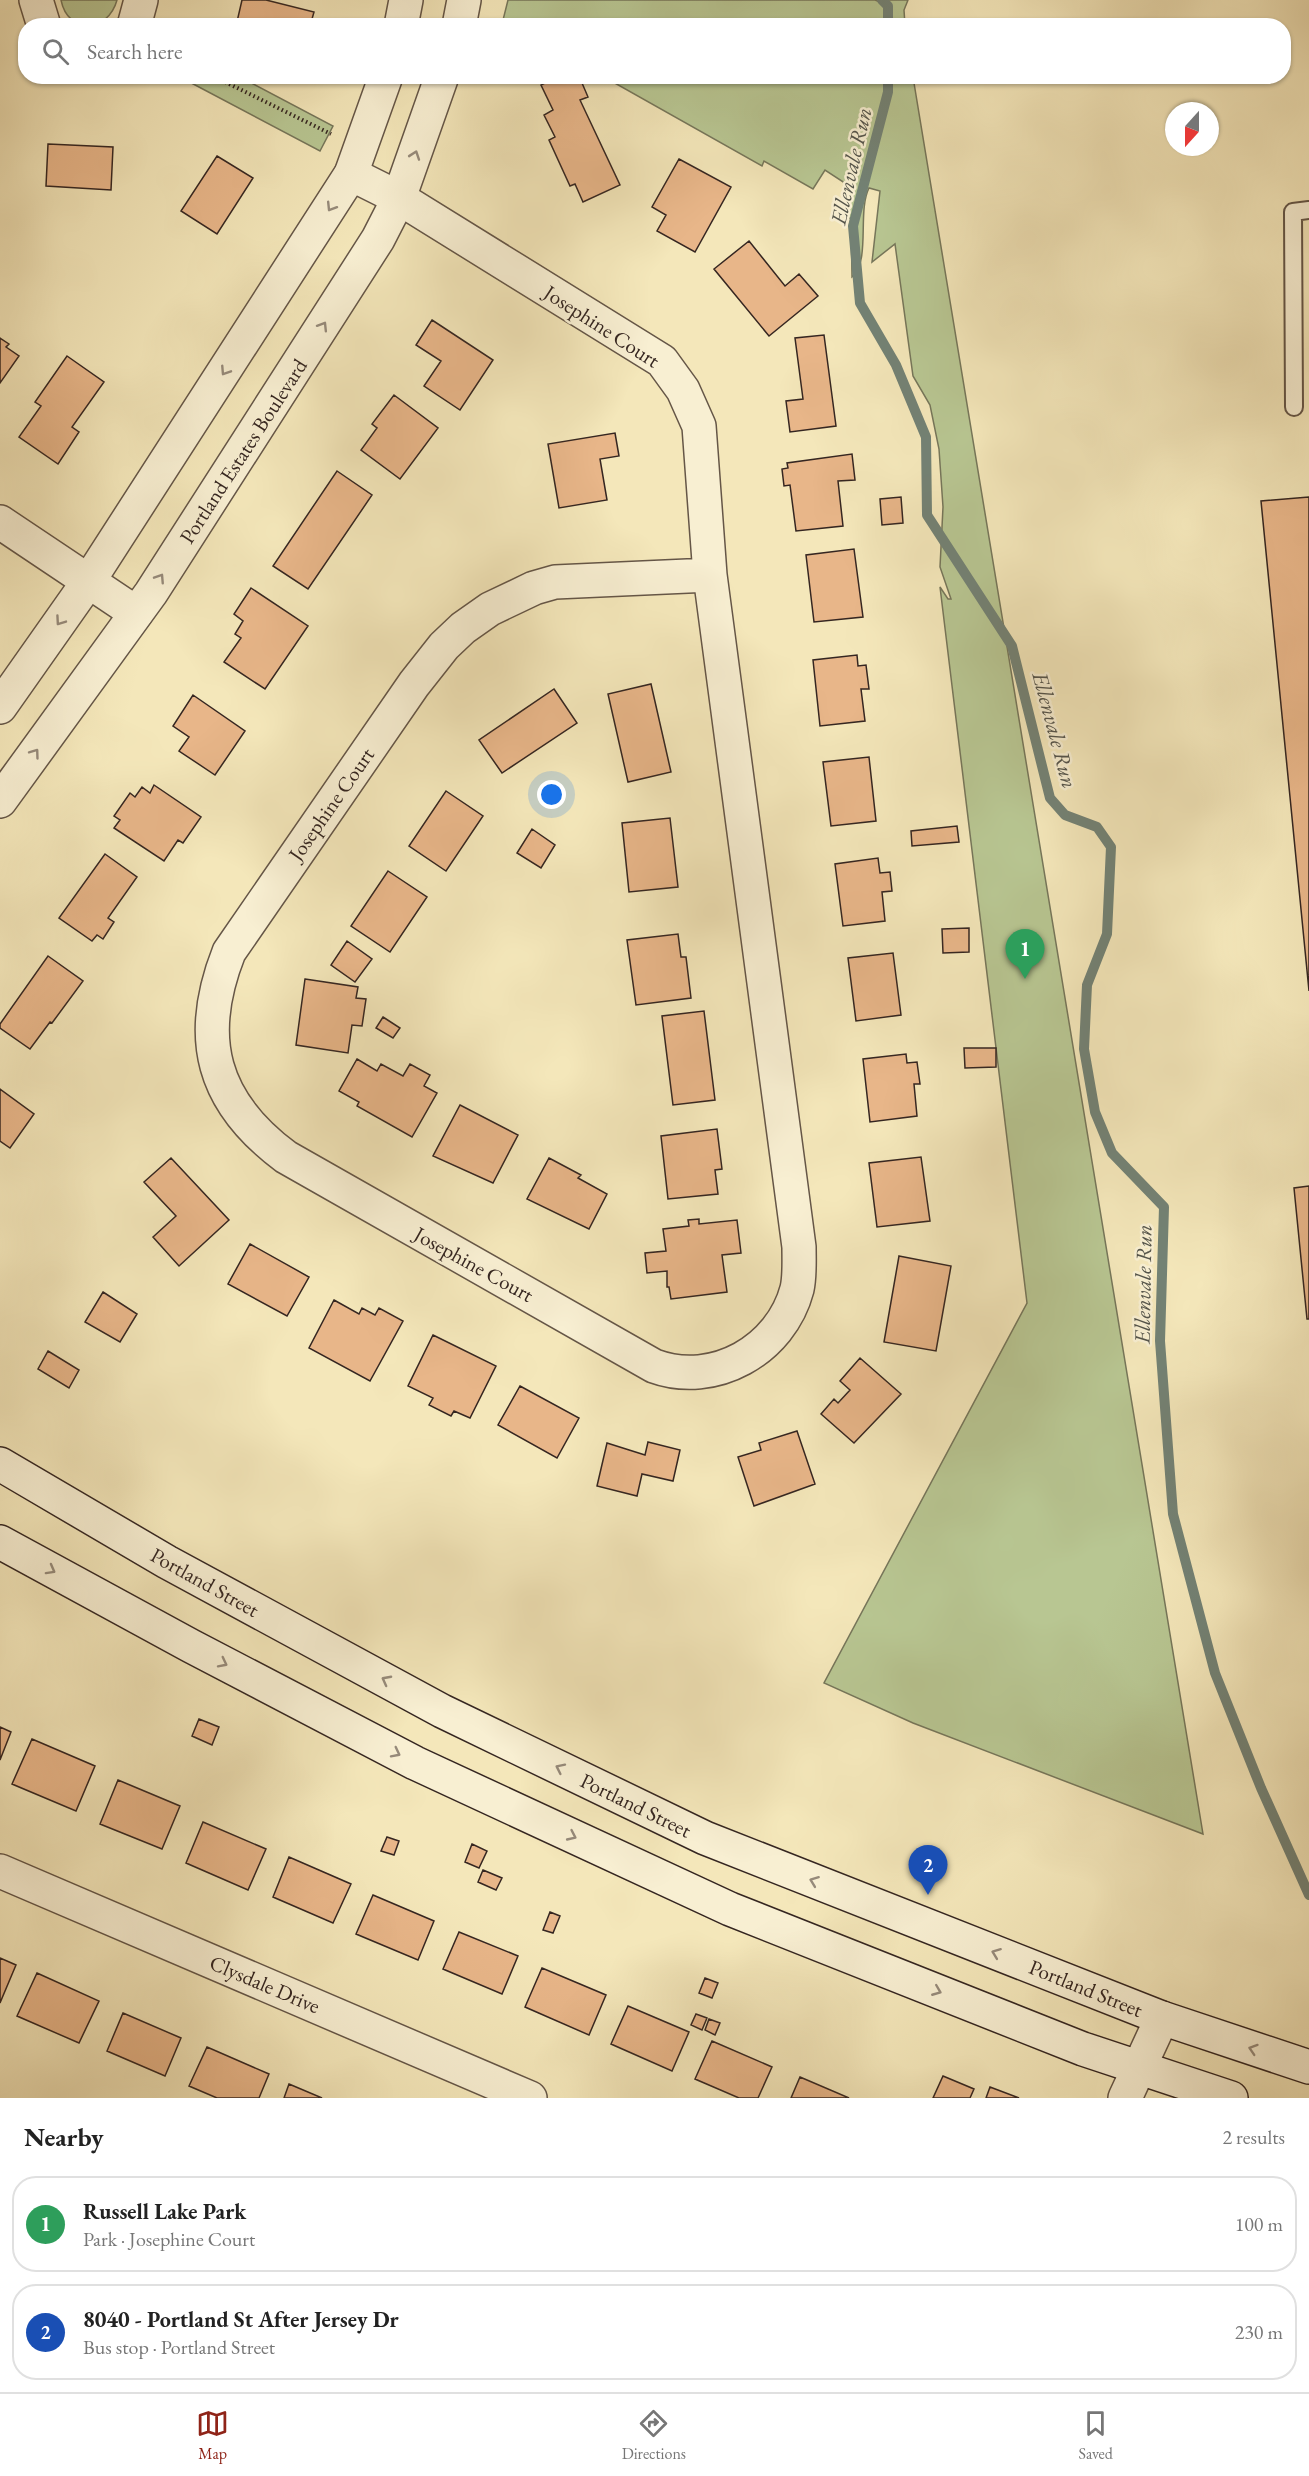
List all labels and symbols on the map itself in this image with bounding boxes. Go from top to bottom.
north arrow [1165,102,1219,156]
water label: Ellenvale Run [823,105,879,228]
one-way arrow [407,150,420,161]
one-way arrow [326,201,338,211]
street label: Josephine Court [537,278,665,374]
one-way arrow [316,322,327,333]
street label: Portland Estates Boulevard [173,353,313,549]
one-way arrow [220,365,232,375]
one-way arrow [153,574,165,584]
one-way arrow [56,615,67,626]
water label: Ellenvale Run [1025,668,1084,791]
street label: Josephine Court [281,742,380,868]
one-way arrow [27,749,38,760]
your location [537,780,566,809]
pin: 1 [1006,930,1044,979]
street label: Josephine Court [408,1219,539,1308]
water label: Ellenvale Run [1127,1224,1159,1345]
street label: Portland Street [146,1541,264,1623]
one-way arrow [45,1563,56,1574]
one-way arrow [217,1655,228,1667]
one-way arrow [381,1676,392,1687]
one-way arrow [390,1745,401,1757]
one-way arrow [555,1763,566,1775]
street label: Portland Street [576,1767,696,1844]
one-way arrow [566,1828,577,1840]
pin: 2 [908,1846,948,1895]
one-way arrow [809,1876,820,1889]
one-way arrow [991,1947,1002,1960]
street label: Clysdale Drive [206,1949,324,2019]
street label: Portland Street [1025,1953,1147,2023]
one-way arrow [931,1984,942,1996]
one-way arrow [1249,2043,1259,2056]

